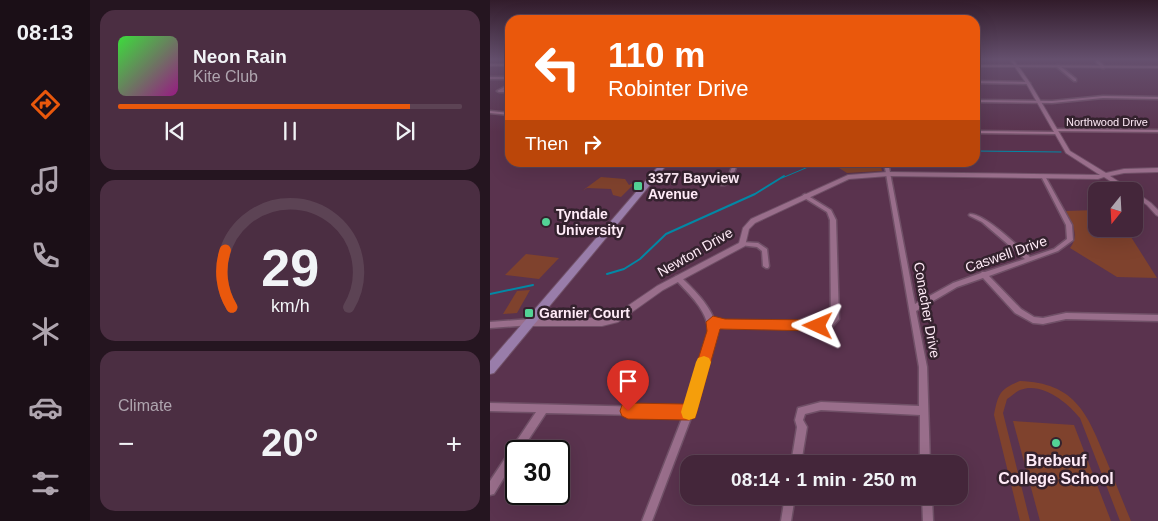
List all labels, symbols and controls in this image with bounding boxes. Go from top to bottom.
text: 08:13 [17,20,73,45]
icon: left [525,35,590,100]
text: 110 m [608,35,705,74]
text: Neon Rain [193,46,287,67]
text: Kite Club [193,68,258,85]
text: Robinter Drive [608,76,749,101]
icon: directions [28,87,63,122]
street label: Northwood Drive [1066,116,1148,128]
icon: previous [161,117,189,145]
icon: pause [276,117,304,145]
icon: next [391,117,419,145]
icon: right [578,130,606,158]
text: Then [525,133,568,154]
icon: music [28,163,63,198]
place label: 3377 Bayview Avenue [648,170,739,202]
marker: 3377 Bayview Avenue [632,180,644,192]
north arrow [1088,182,1142,238]
map controls [1088,182,1143,237]
place label: Tyndale University [556,206,624,238]
marker: Tyndale University [540,216,552,228]
street label: Newton Drive [655,224,736,280]
street label: Caswell Drive [963,232,1049,275]
icon: phone [28,238,63,273]
text: 29 [261,239,319,297]
street label: Conacher Drive [911,261,943,359]
text: km/h [271,296,309,316]
position arrow [791,299,843,351]
place label: Garnier Court [539,305,630,321]
marker: Garnier Court [523,307,535,319]
icon: climate [28,314,63,349]
pin [607,360,649,411]
icon: arrive [614,367,642,395]
icon: car [28,390,63,425]
text: Climate [118,397,172,414]
text: 20° [261,422,319,464]
text: − [118,428,134,459]
text: + [446,428,462,459]
marker: Brebeuf College School [1050,437,1062,449]
speed limit sign: 30 [505,440,570,505]
place label: Brebeuf College School [998,452,1114,487]
icon: filters [28,466,63,501]
text: 08:14 · 1 min · 250 m [731,469,917,490]

